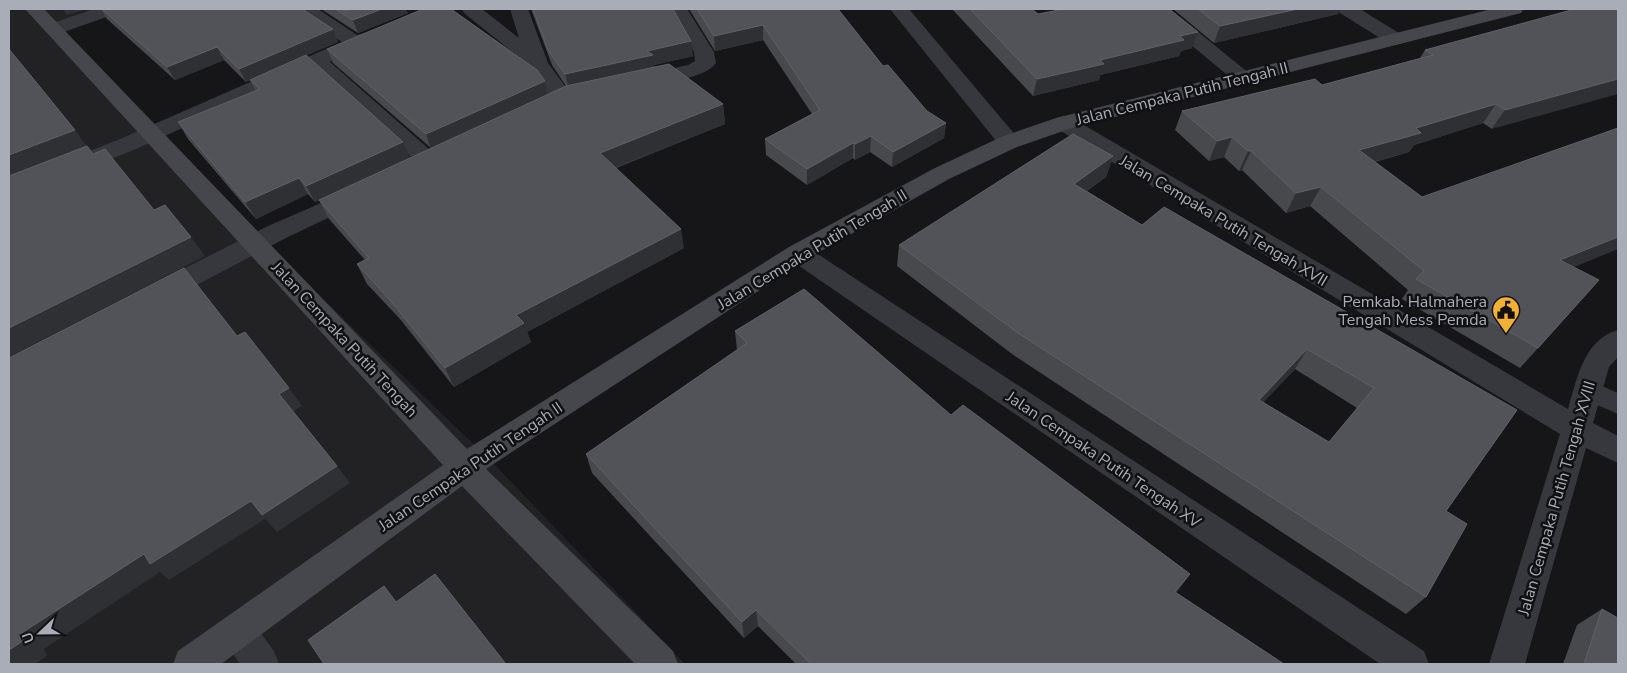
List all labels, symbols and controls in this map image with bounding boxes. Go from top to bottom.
street label: Jalan Cempaka Putih Tengah II [1073,57,1290,131]
street label: Jalan Cempaka Putih Tengah XVII [1115,149,1331,292]
street label: Jalan Cempaka Putih Tengah II [713,184,911,316]
street label: Jalan Cempaka Putih Tengah [266,256,422,422]
place label: Pemkab. Halmahera Tengah Mess Pemda [1338,291,1487,331]
public building icon: Pemkab. Halmahera Tengah Mess Pemda [1491,295,1521,334]
street label: Jalan Cempaka Putih Tengah XVIII [1513,379,1601,619]
street label: Jalan Cempaka Putih Tengah XV [1001,386,1206,534]
street label: Jalan Cempaka Putih Tengah II [373,397,567,537]
north arrow [15,608,65,658]
text: U [18,629,39,646]

